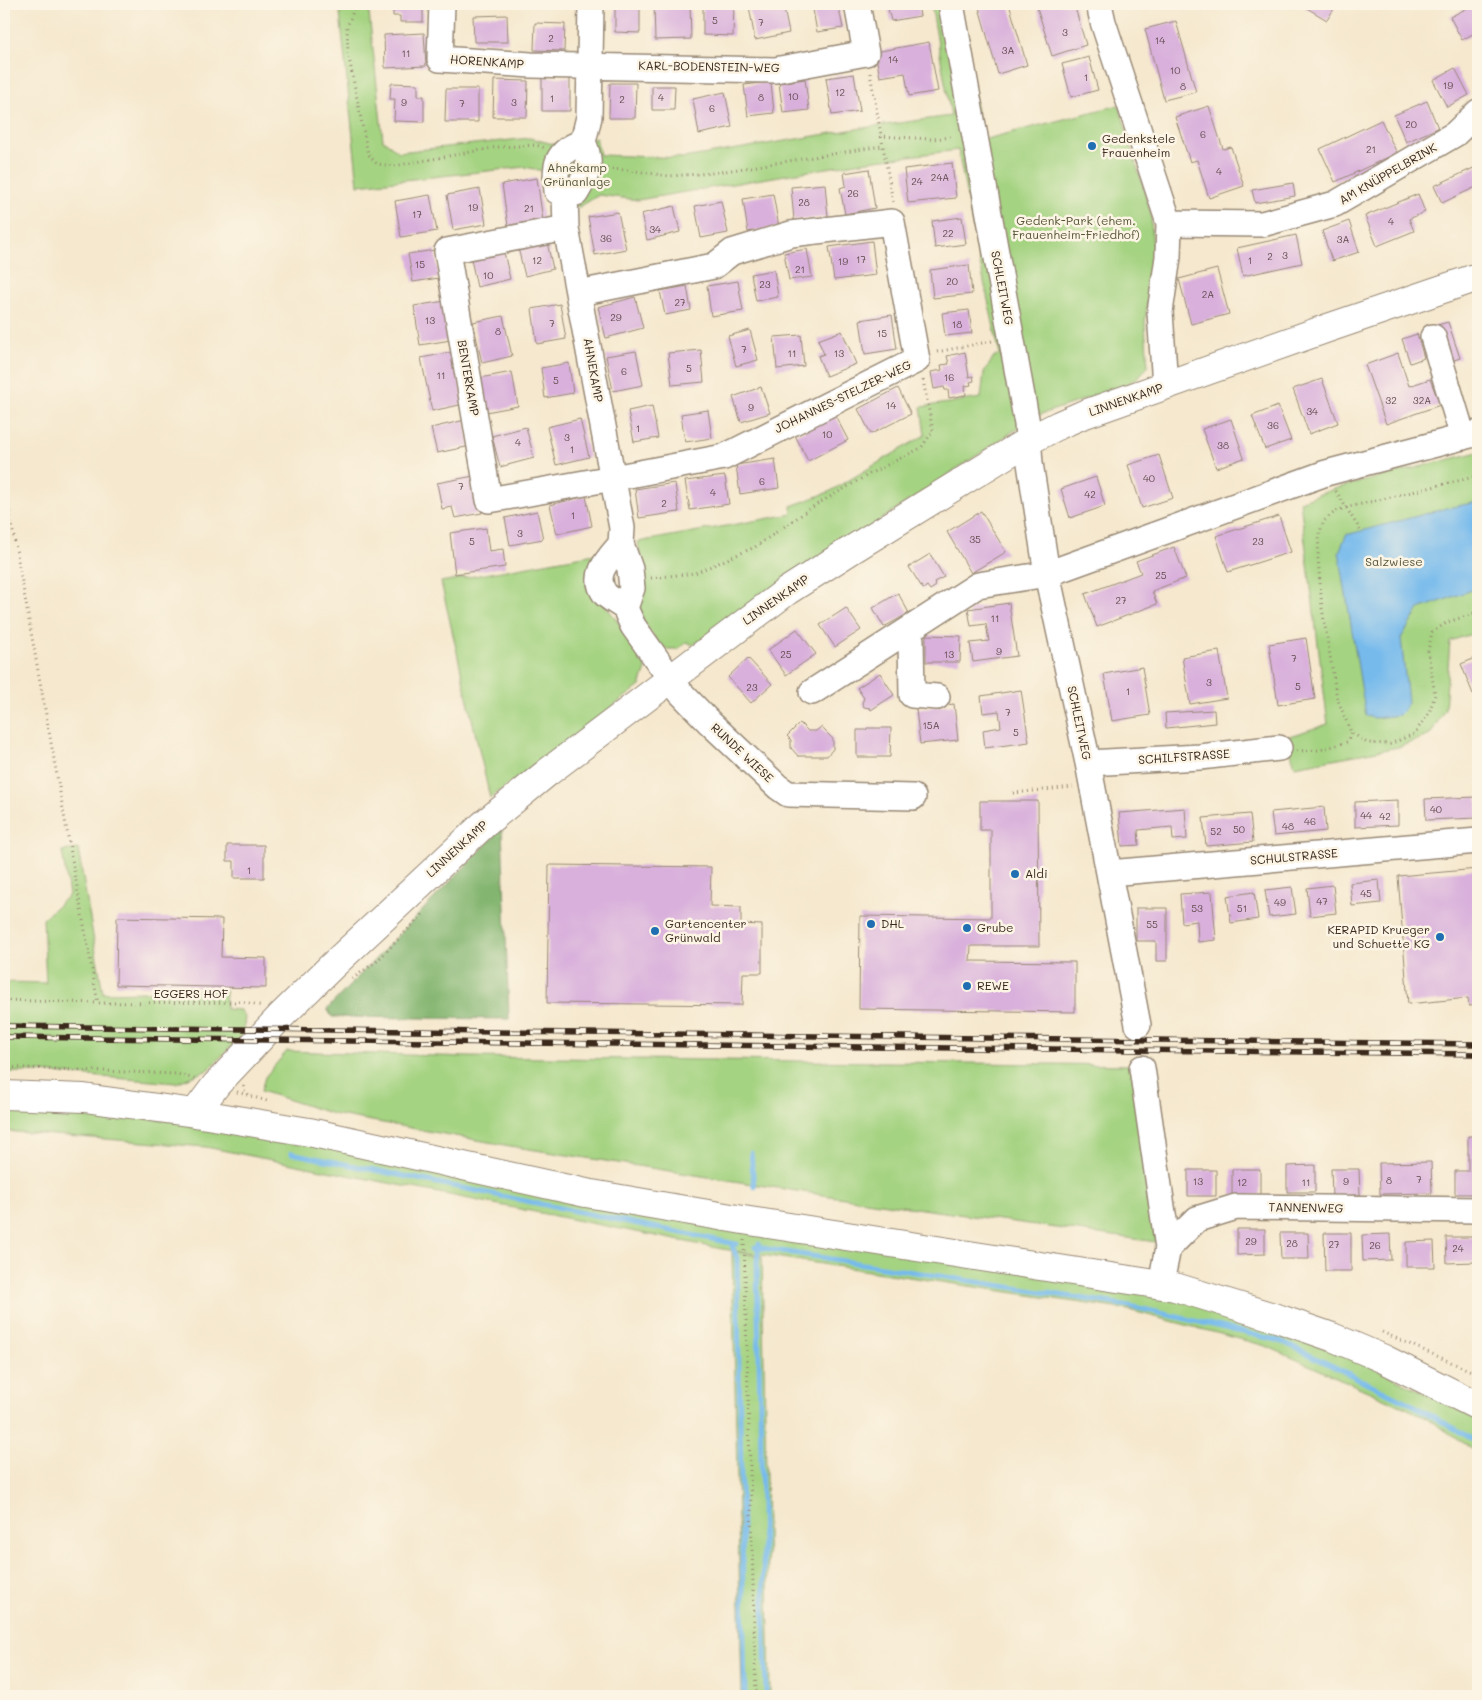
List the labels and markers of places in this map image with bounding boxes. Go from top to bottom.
place label: Gedenkstele Frauenheim [1102,130,1175,160]
marker: Gedenkstele Frauenheim [1086,140,1098,152]
place label: Aldi [1025,865,1048,881]
marker: Aldi [1009,868,1021,880]
place label: Gartencenter Grünwald [665,915,747,945]
place label: DHL [881,915,905,931]
marker: DHL [865,918,877,930]
place label: Grube [977,919,1014,935]
place label: KERAPID Krueger und Schuette KG [1327,921,1430,951]
marker: Grube [961,922,973,934]
marker: Gartencenter Grünwald [649,925,661,937]
marker: KERAPID Krueger und Schuette KG [1434,931,1446,943]
place label: REWE [977,977,1009,993]
marker: REWE [961,980,973,992]

